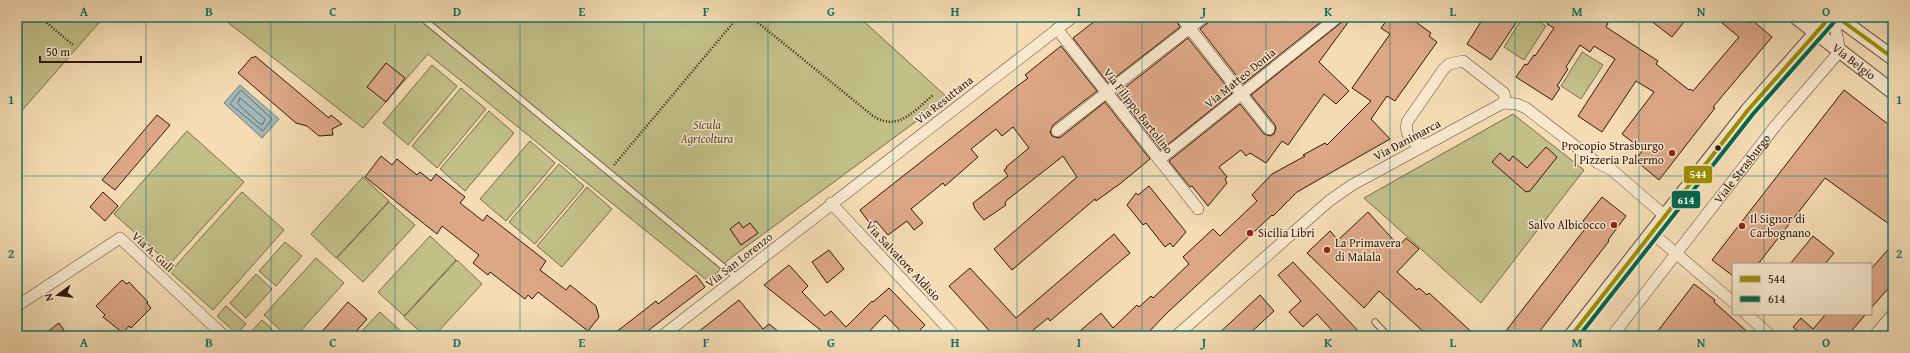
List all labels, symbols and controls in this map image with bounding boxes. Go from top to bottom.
text: A [80,2,89,21]
text: B [205,2,213,21]
text: C [329,2,337,21]
text: D [453,2,461,21]
text: E [579,2,586,21]
text: F [703,2,710,21]
text: G [827,2,835,21]
text: H [950,2,960,21]
text: I [1077,2,1081,21]
text: J [1200,2,1207,21]
text: K [1324,2,1333,21]
text: L [1450,2,1457,21]
text: M [1571,2,1583,21]
text: N [1697,2,1706,21]
text: O [1822,2,1830,21]
scale bar [40,38,141,64]
street label: Via Belgio [1829,39,1879,84]
text: 50 m [46,43,70,60]
street label: Via Matteo Donia [1200,43,1279,112]
street label: Via Filippo Bartolino [1099,64,1177,157]
street label: Via Resuttana [911,71,977,128]
text: 1 [8,90,14,109]
text: 1 [1896,90,1902,109]
street label: Via Danimarca [1370,115,1444,164]
park label: Sicula Agricoltura [680,116,734,147]
street label: Viale Strasburgo [1709,130,1774,207]
place label: Procopio Strasburgo | Pizzeria Palermo [1562,137,1664,168]
unlabelled marker [1713,143,1723,153]
marker: Procopio Strasburgo | Pizzeria Palermo [1667,148,1677,158]
line badge: 544 [1683,165,1713,184]
text: 544 [1689,166,1707,182]
line badge: 614 [1671,190,1701,209]
text: 614 [1677,192,1695,208]
place label: Il Signor di Carbognano [1750,210,1811,241]
place label: Salvo Albicocco [1528,216,1606,233]
street label: Via Salvatore Aldisio [862,217,945,304]
marker: Salvo Albicocco [1609,220,1619,230]
marker: Il Signor di Carbognano [1737,221,1747,231]
place label: Sicilia Libri [1258,224,1315,241]
street label: Via A. Gulì [128,227,179,276]
street label: Via San Lorenzo [702,228,776,291]
marker: Sicilia Libri [1245,228,1255,238]
place label: La Primavera di Malala [1335,234,1401,265]
text: 2 [8,244,15,263]
text: 2 [1896,244,1903,263]
marker: La Primavera di Malala [1322,245,1332,255]
legend [1732,263,1872,315]
text: 544 [1768,270,1786,287]
north arrow [38,275,78,315]
text: 614 [1768,290,1786,307]
text: N [39,291,57,303]
text: A [80,333,89,352]
text: B [205,333,213,352]
text: C [329,333,337,352]
text: D [453,333,461,352]
text: E [579,333,586,352]
text: F [703,333,710,352]
text: G [827,333,835,352]
text: H [950,333,960,352]
text: I [1077,333,1081,352]
text: J [1200,333,1207,352]
text: K [1324,333,1333,352]
text: L [1450,333,1457,352]
text: M [1571,333,1583,352]
text: N [1697,333,1706,352]
text: O [1822,333,1830,352]

